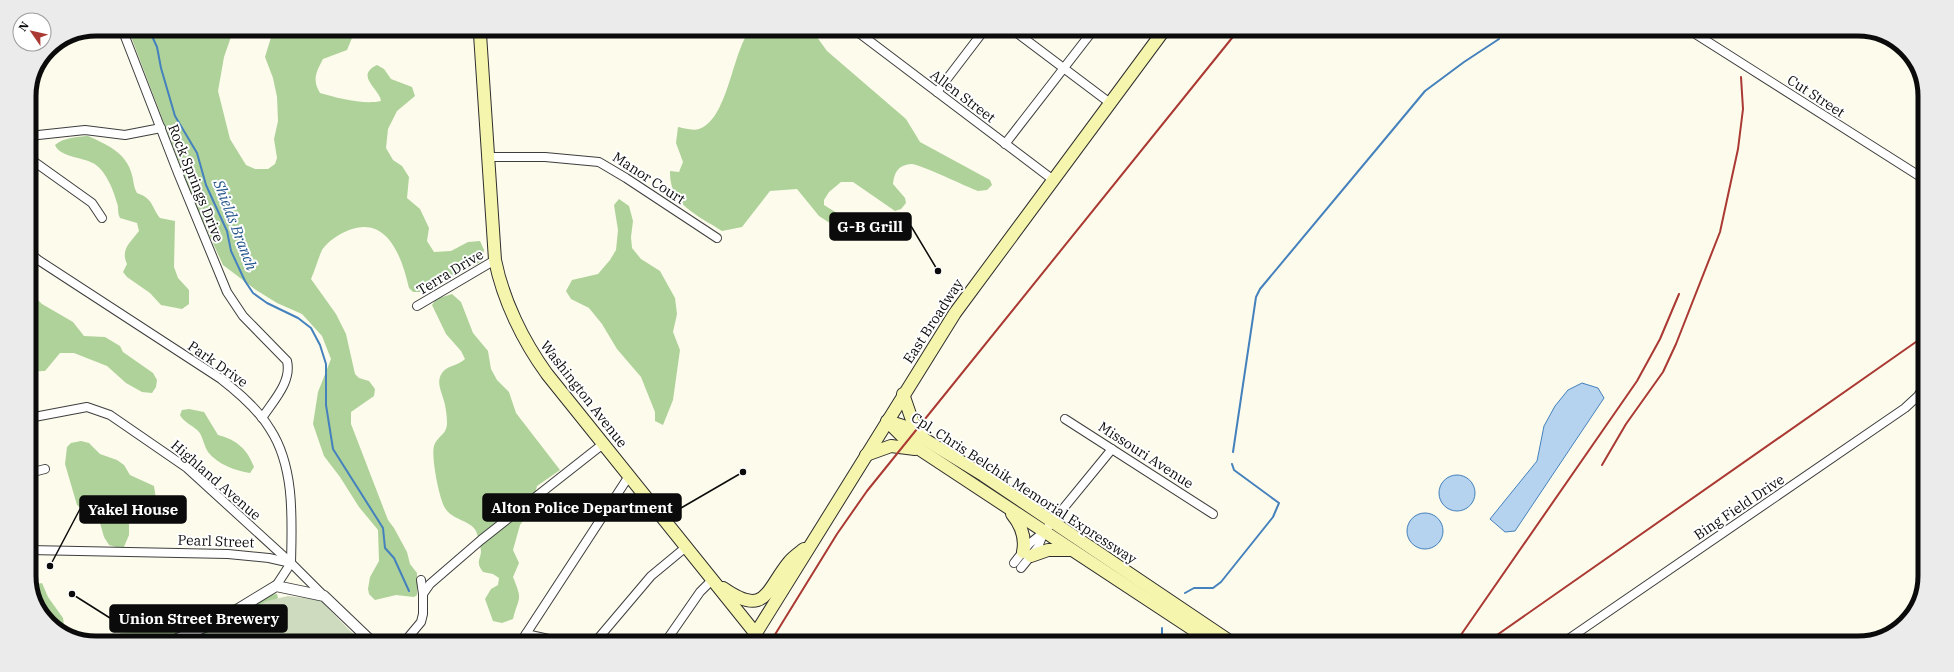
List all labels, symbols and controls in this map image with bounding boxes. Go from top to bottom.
north arrow [12,12,52,52]
text: N [15,19,32,34]
street label: Allen Street [927,66,999,126]
street label: Cut Street [1784,71,1848,121]
street label: Rock Springs Drive [164,122,228,244]
street label: Manor Court [609,148,689,208]
water label: Shields Branch [209,176,262,274]
callout: G-B Grill [830,213,911,240]
text: G-B Grill [837,217,903,236]
street label: Terra Drive [413,245,487,299]
street label: East Broadway [899,275,967,367]
street label: Park Drive [185,337,251,391]
street label: Washington Avenue [537,337,631,451]
street label: Cpl. Chris Belchik Memorial Expressway [908,408,1141,568]
street label: Missouri Avenue [1095,418,1197,492]
street label: Highland Avenue [167,436,265,524]
street label: Bing Field Drive [1690,470,1788,544]
callout: Alton Police Department [483,494,681,521]
callout: Yakel House [80,496,186,523]
text: Alton Police Department [491,498,673,517]
text: Yakel House [88,500,178,519]
street label: Pearl Street [177,531,255,551]
callout: Union Street Brewery [110,605,287,632]
text: Union Street Brewery [119,609,280,628]

